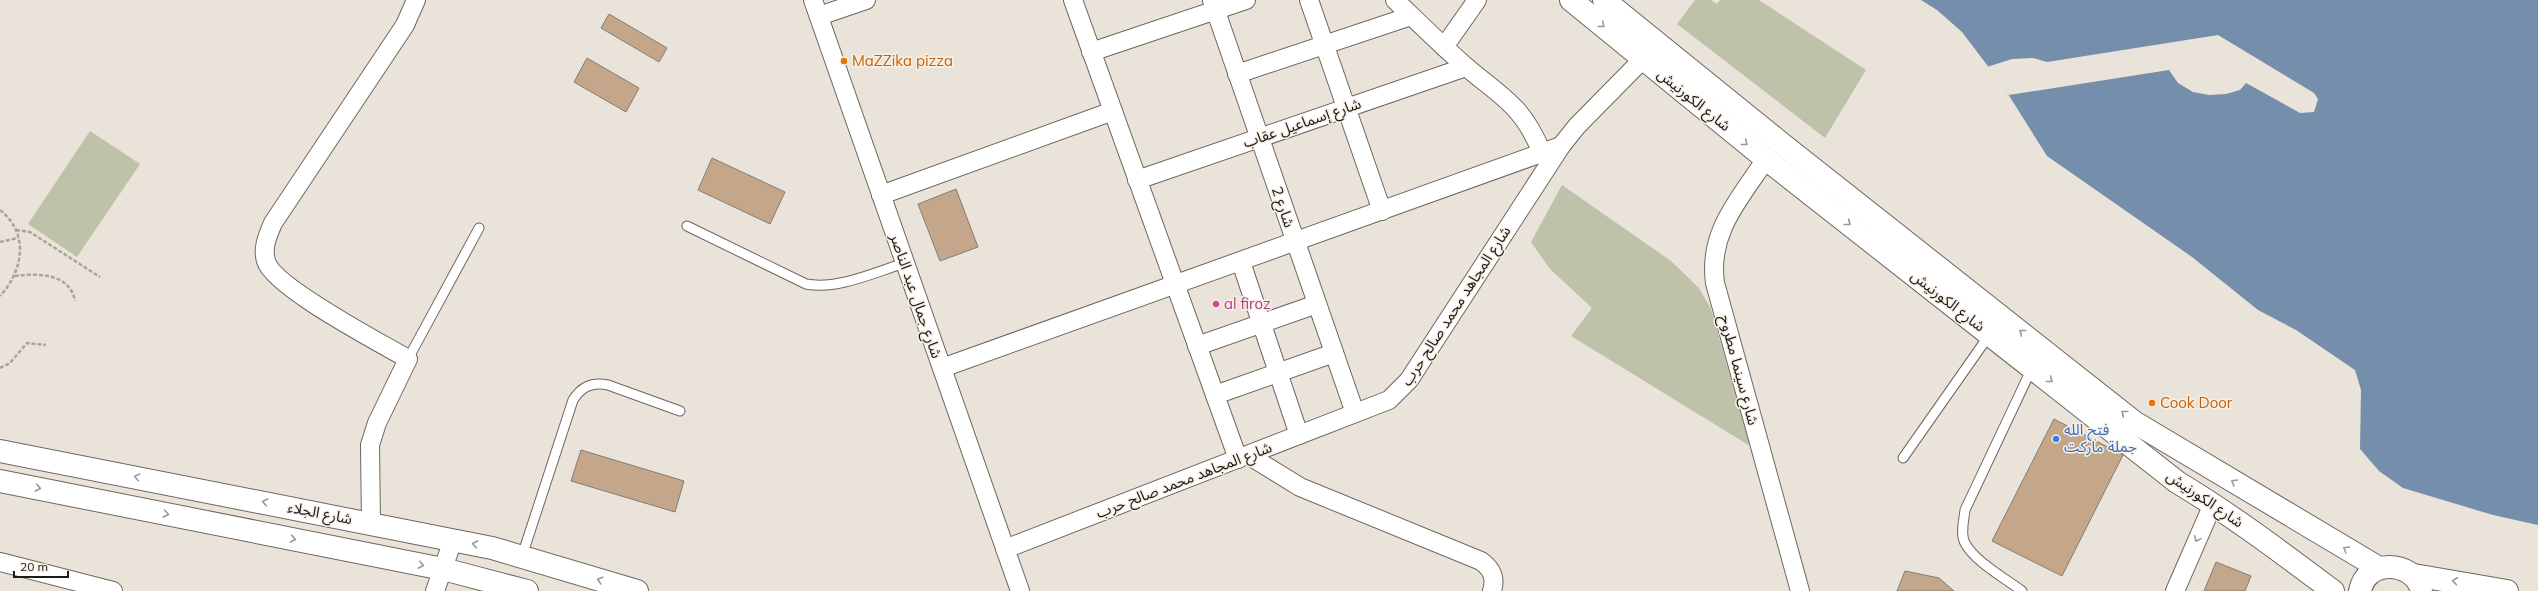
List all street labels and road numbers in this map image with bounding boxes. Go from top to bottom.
street label: شارع الكورنيش [1652,64,1735,137]
street label: شارع إسماعيل عقاب [1240,93,1365,154]
street label: شارع 2 [1265,184,1299,231]
street label: شارع المجاهد محمد صالح حرب [1397,222,1517,391]
street label: شارع جمال عبد الناصر [883,230,947,362]
street label: شارع الكورنيش [1906,266,1989,338]
street label: شارع سينما مطروح [1713,313,1763,428]
street label: شارع المجاهد محمد صالح حرب [1093,437,1276,525]
street label: شارع الكورنيش [2161,466,2248,534]
street label: شارع الجلاء [286,497,354,531]

